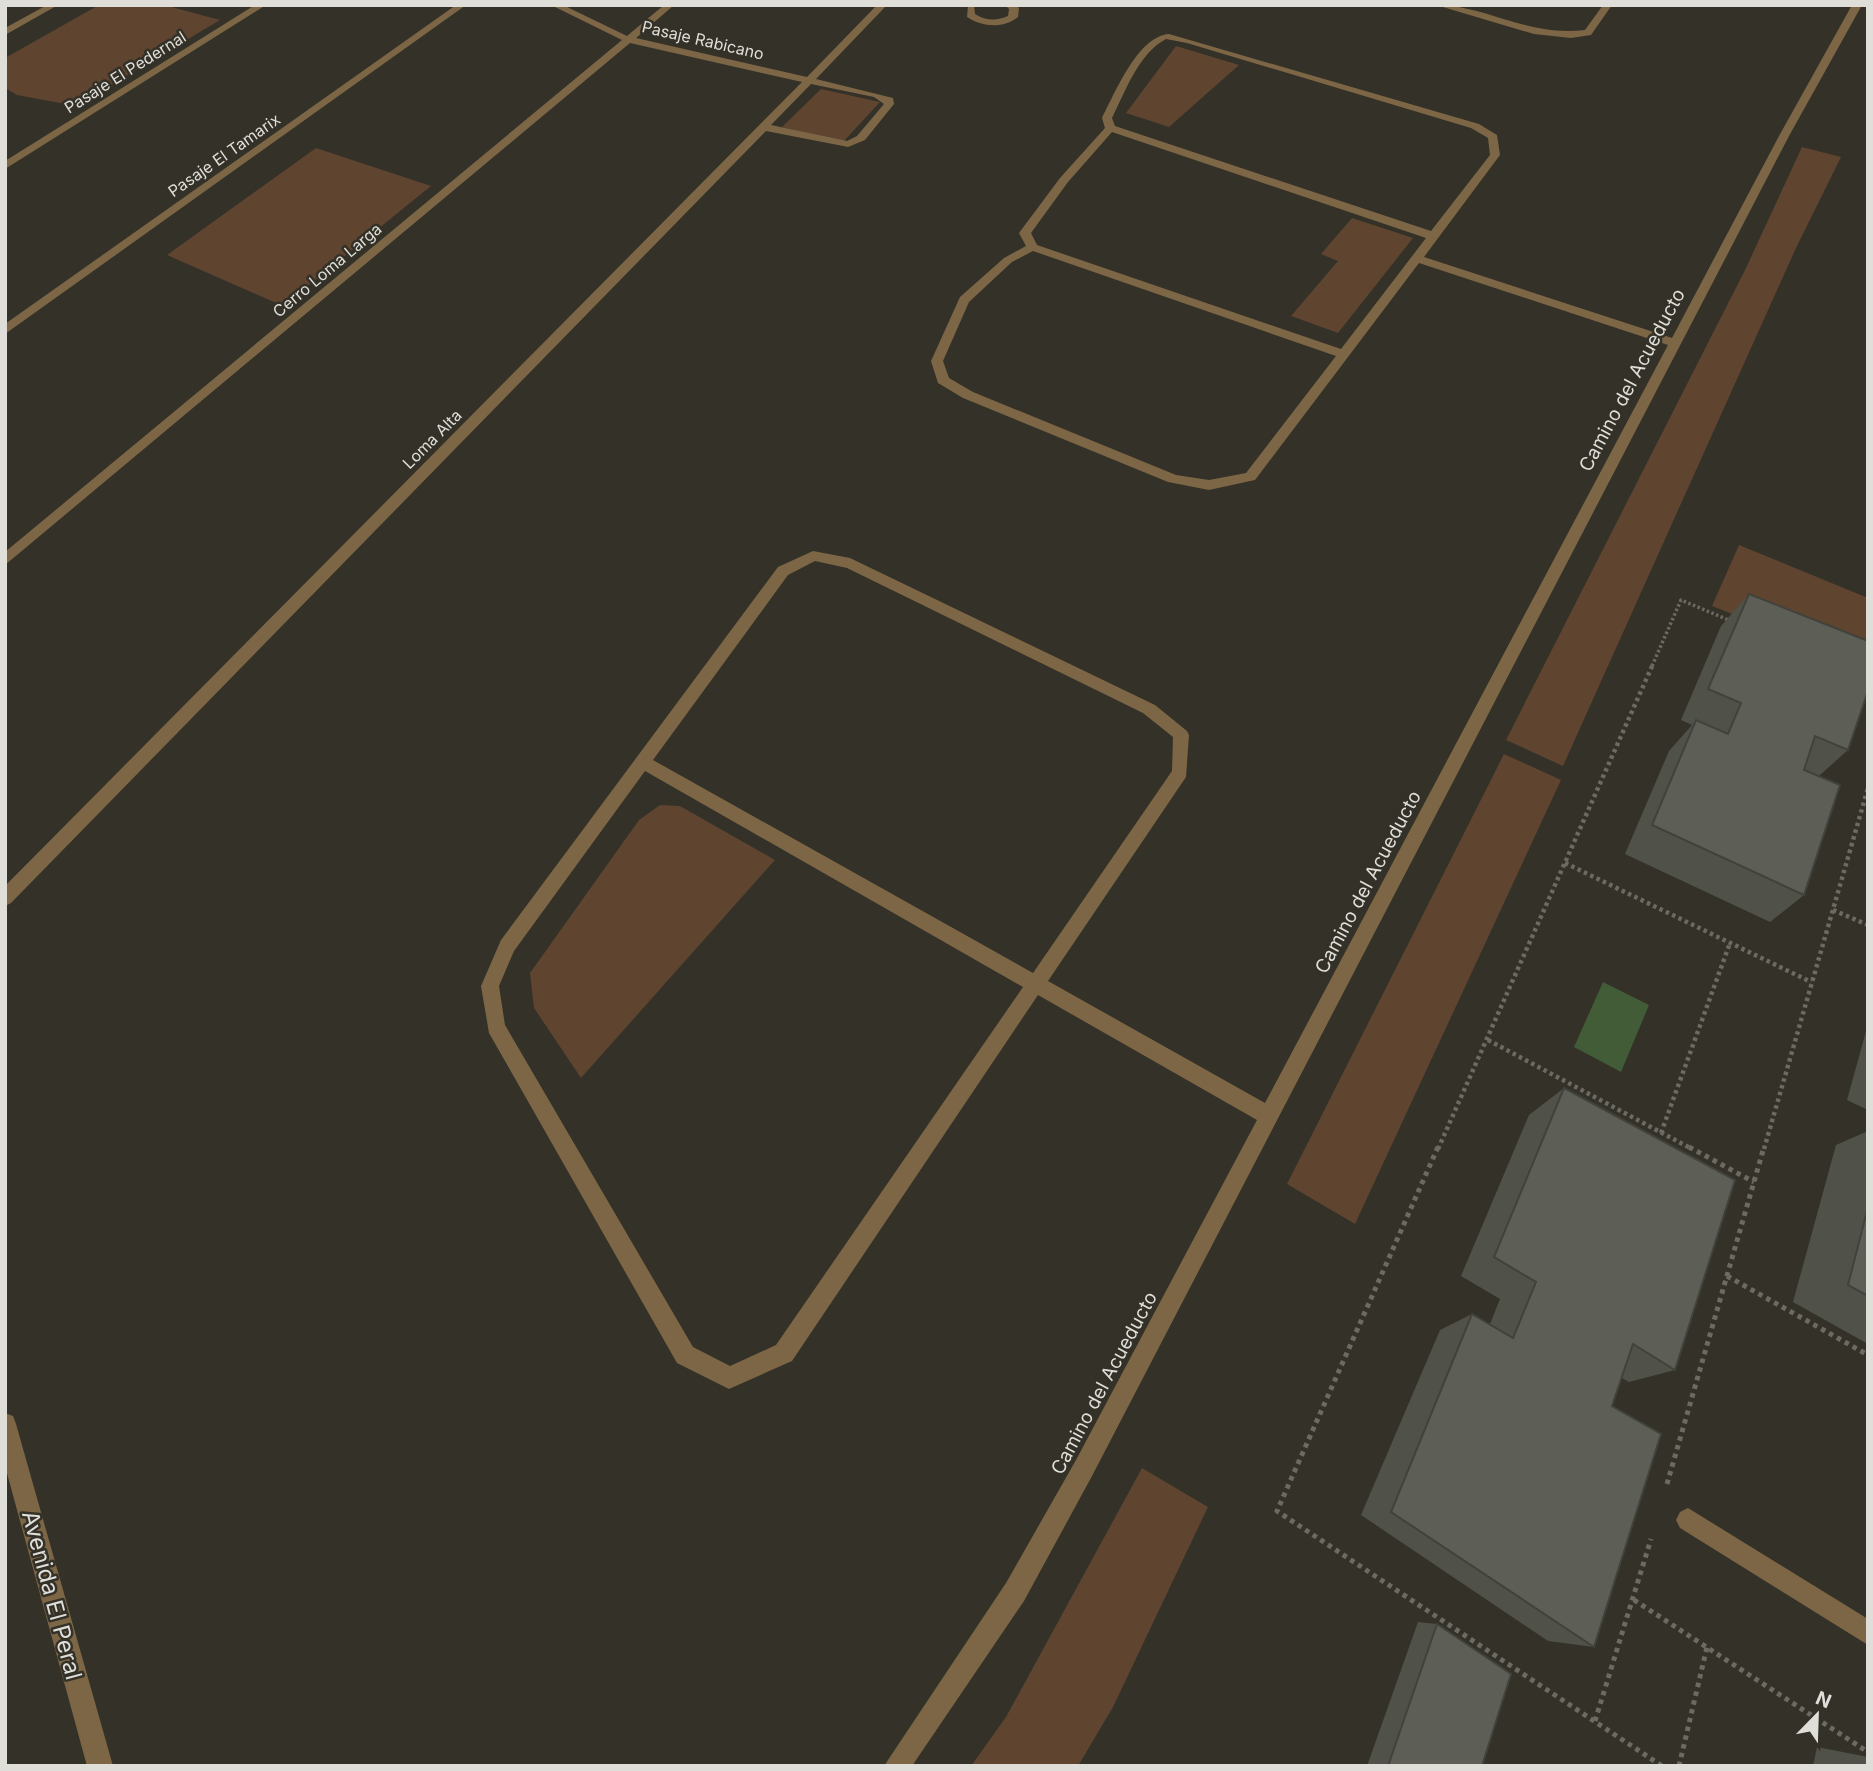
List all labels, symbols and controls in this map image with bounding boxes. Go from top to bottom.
street label: Pasaje Rabicano [640,16,766,64]
street label: Pasaje El Pedernal [61,27,189,117]
street label: Pasaje El Tamarix [164,109,284,201]
street label: Cerro Loma Larga [269,219,385,321]
street label: Camino del Acueducto [1574,285,1690,475]
street label: Loma Alta [398,405,466,473]
street label: Camino del Acueducto [1310,787,1426,977]
street label: Camino del Acueducto [1046,1288,1162,1478]
street label: Avenida El Peral [16,1507,88,1683]
north arrow [1782,1680,1852,1750]
text: N [1812,1686,1835,1713]

